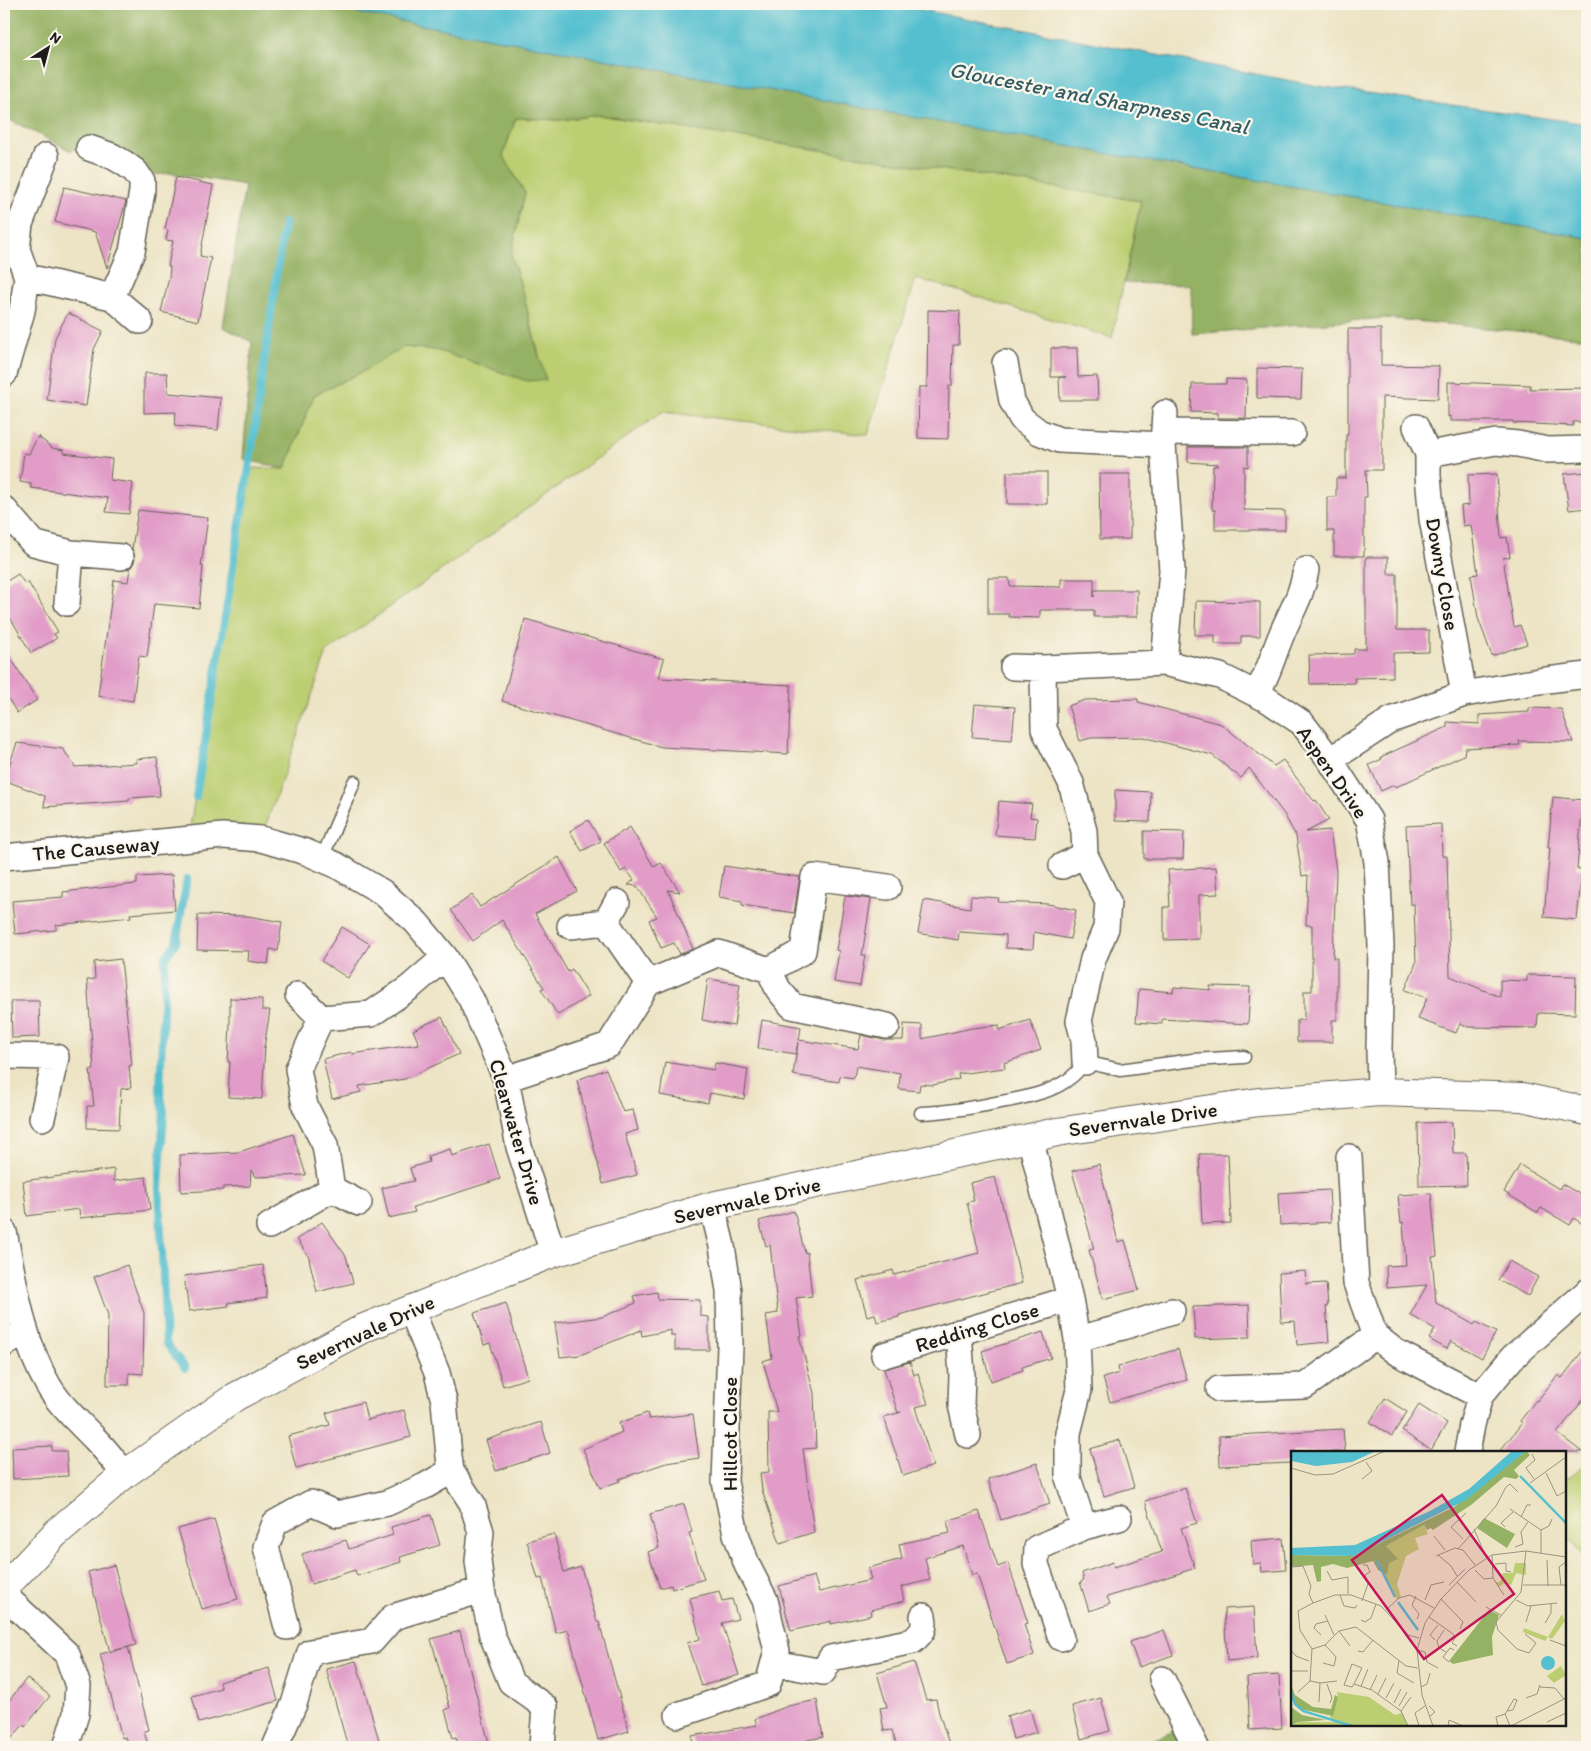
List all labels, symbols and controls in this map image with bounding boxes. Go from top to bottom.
north arrow [22,22,72,72]
text: N [47,28,64,48]
water label: Gloucester and Sharpness Canal [947,56,1253,141]
street label: Downy Close [1421,516,1465,632]
street label: Aspen Drive [1292,721,1374,823]
street label: The Causeway [32,830,161,866]
street label: Clearwater Drive [484,1056,550,1208]
street label: Severnvale Drive [1067,1096,1219,1142]
street label: Severnvale Drive [671,1171,823,1229]
street label: Severnvale Drive [292,1289,438,1375]
street label: Redding Close [912,1296,1042,1358]
street label: Hillcot Close [717,1377,742,1491]
inset map [1291,1451,1566,1726]

